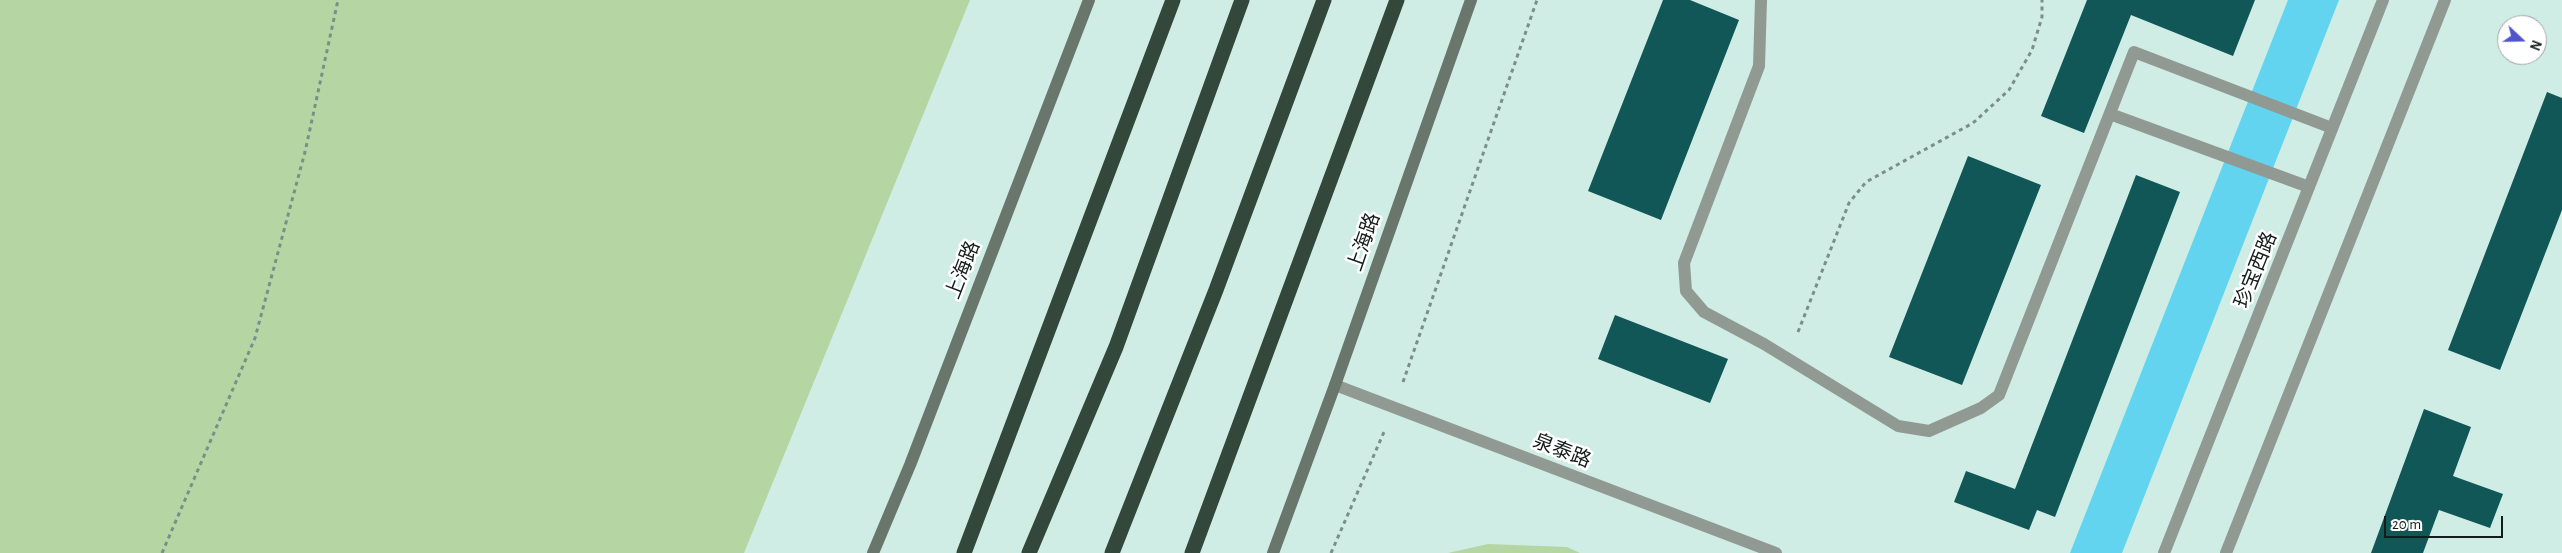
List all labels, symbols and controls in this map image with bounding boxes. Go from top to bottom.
north arrow [2497,15,2547,65]
text: N [2527,38,2543,52]
street label: 上海路 [1343,210,1385,274]
street label: 珍宝西路 [2230,228,2282,312]
street label: 上海路 [941,238,985,302]
street label: 泉泰路 [1530,429,1594,473]
scale bar [2387,506,2506,538]
text: 20 m [2392,517,2421,532]

